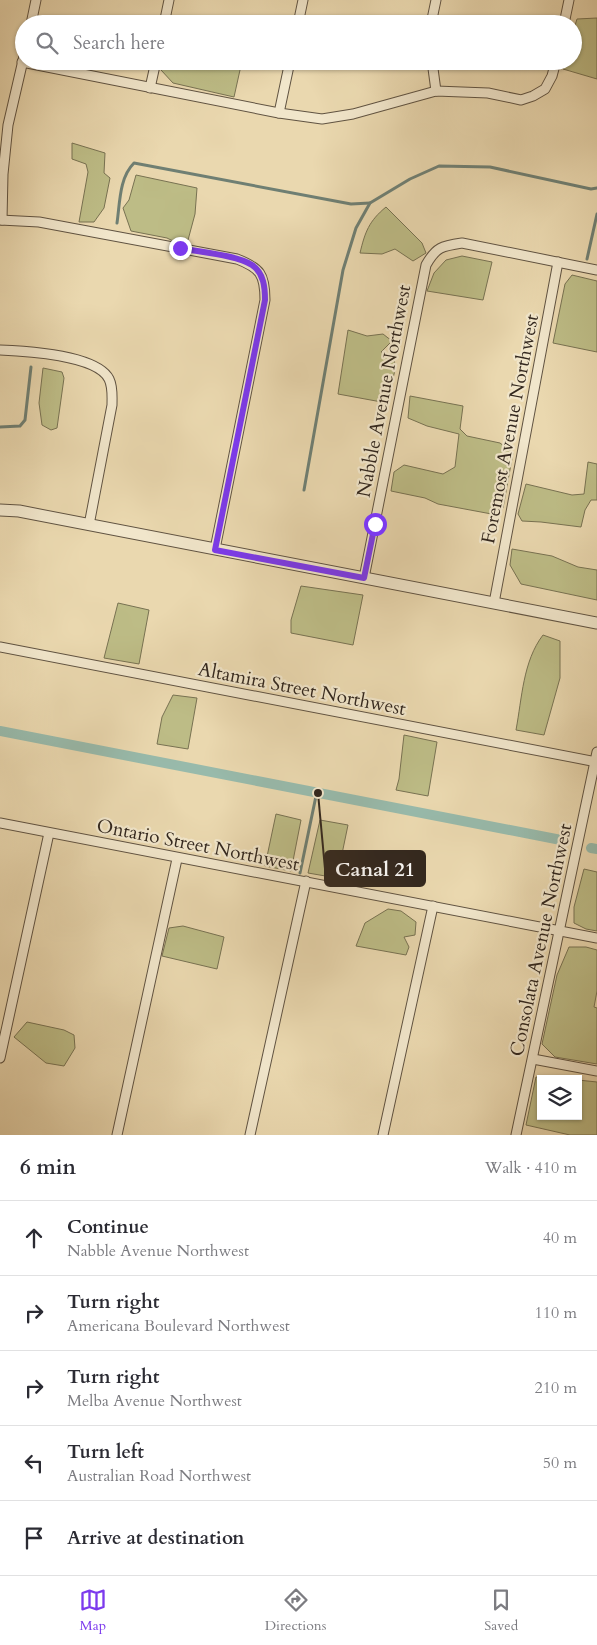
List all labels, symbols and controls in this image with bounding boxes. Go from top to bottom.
search box [15,15,582,70]
icon: search [33,29,61,57]
text: Search here [73,30,165,56]
route end [169,237,192,260]
street label: Nabble Avenue Northwest [351,282,417,500]
street label: Foremost Avenue Northwest [475,312,545,546]
route start [364,513,387,536]
street label: Altamira Street Northwest [196,656,408,722]
street label: Ontario Street Northwest [94,813,302,877]
street label: Consolata Avenue Northwest [504,821,578,1059]
callout: Canal 21 [325,851,425,886]
text: Canal 21 [335,856,415,883]
map controls [537,1075,582,1120]
button: layers [537,1075,582,1120]
text: 6 min [20,1153,76,1182]
text: Walk · 410 m [485,1157,577,1179]
text: Continue [67,1214,149,1240]
icon: ahead [20,1224,48,1252]
text: 40 m [543,1227,577,1249]
text: Nabble Avenue Northwest [67,1240,249,1262]
text: Turn right [67,1289,159,1315]
icon: right [20,1299,48,1327]
text: 110 m [535,1302,577,1324]
text: Americana Boulevard Northwest [67,1315,290,1337]
text: Turn right [67,1364,159,1390]
icon: right [20,1374,48,1402]
text: 210 m [535,1377,577,1399]
text: Melba Avenue Northwest [67,1390,242,1412]
text: Turn left [67,1439,144,1465]
icon: left [20,1449,48,1477]
text: 50 m [543,1452,577,1474]
text: Australian Road Northwest [67,1465,251,1487]
icon: arrive [20,1524,48,1552]
text: Arrive at destination [67,1525,244,1551]
tab: Map [79,1586,107,1635]
tab: Directions [265,1586,326,1635]
tab: Saved [484,1586,518,1635]

